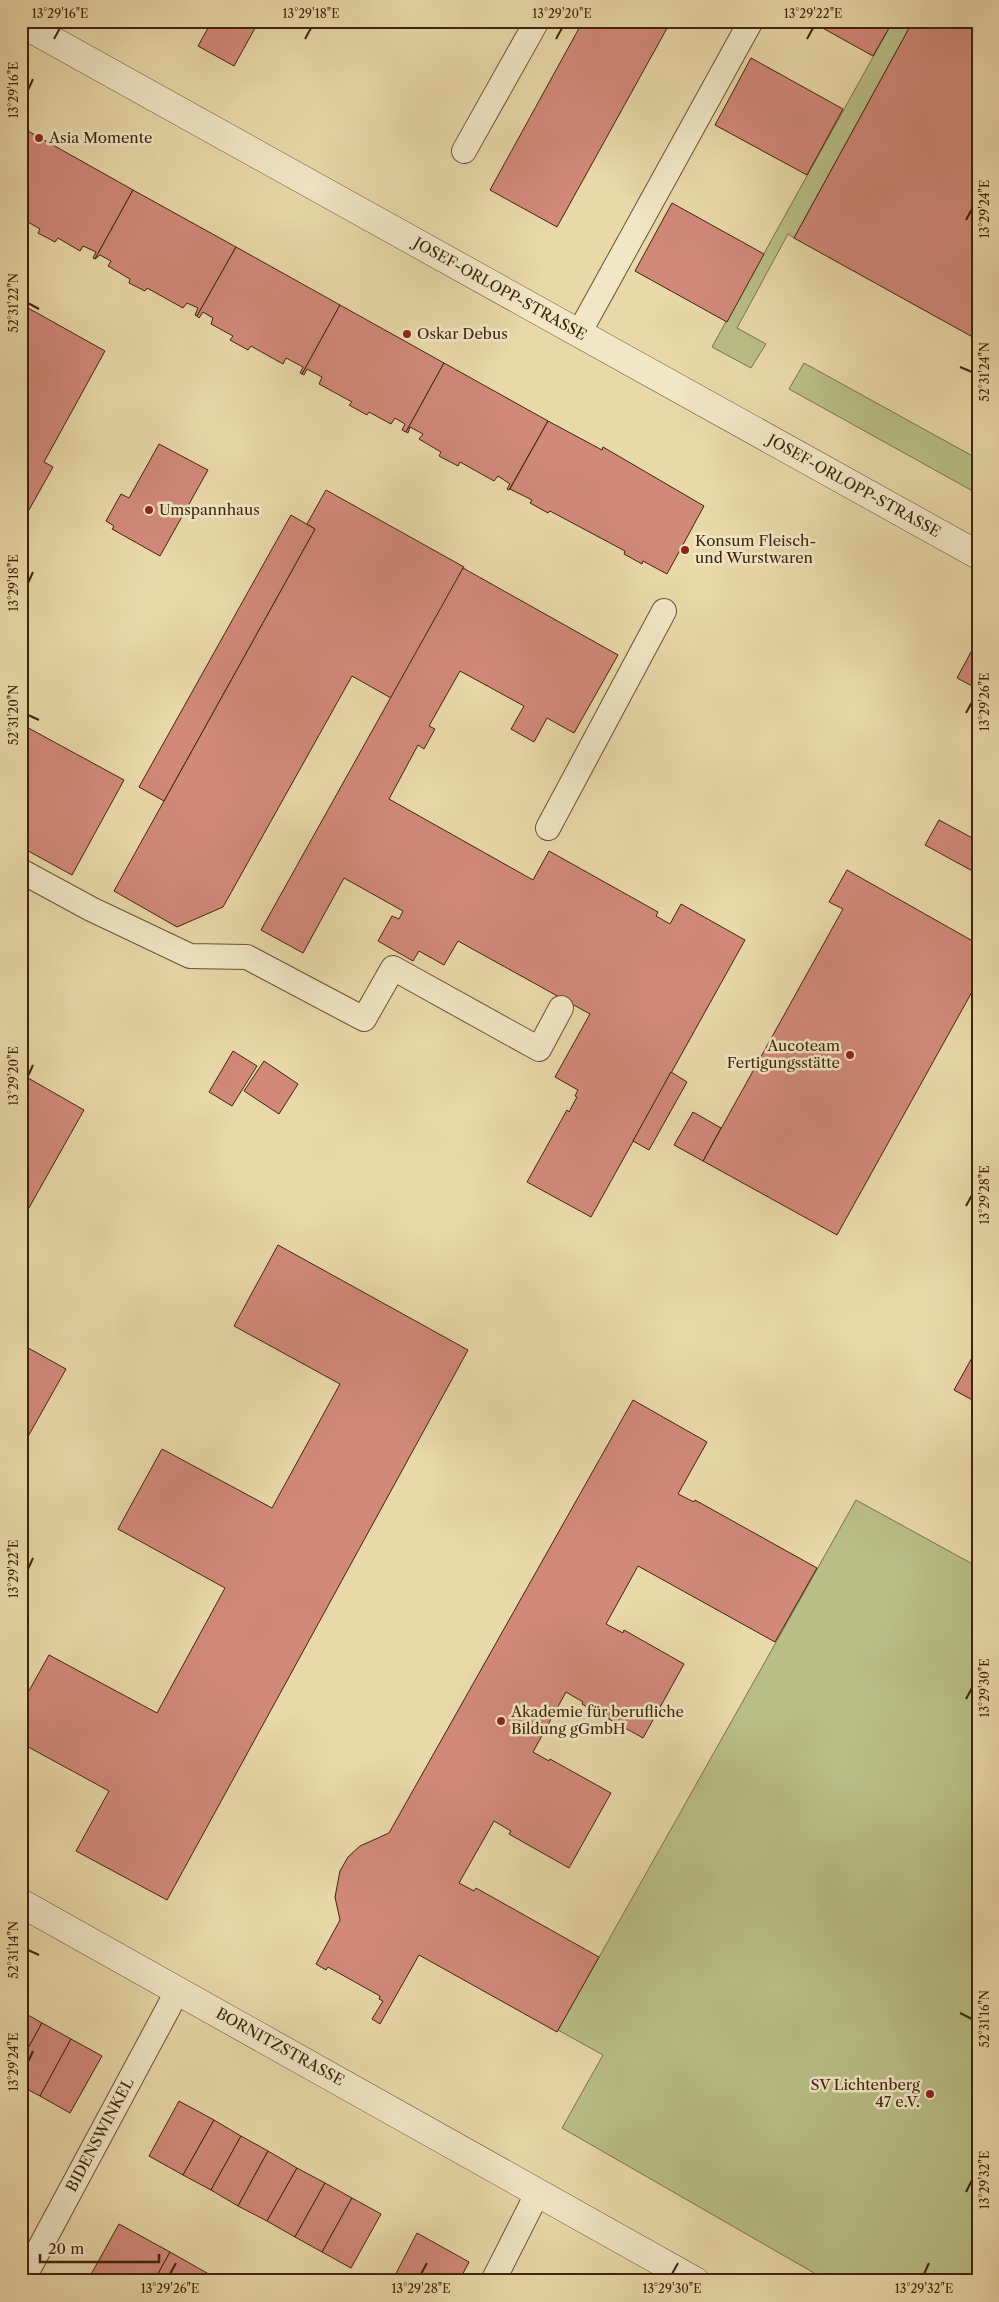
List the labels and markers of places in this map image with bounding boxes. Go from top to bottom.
place label: Asia Momente [48,128,152,147]
marker: Asia Momente [33,132,45,144]
place label: Oskar Debus [417,324,508,343]
marker: Oskar Debus [401,328,413,340]
place label: Umspannhaus [159,500,260,519]
marker: Umspannhaus [143,504,155,516]
place label: Konsum Fleisch- und Wurstwaren [695,531,816,567]
marker: Konsum Fleisch- und Wurstwaren [679,544,691,556]
place label: Aucoteam Fertigungsstätte [727,1036,840,1072]
marker: Aucoteam Fertigungsstätte [844,1049,856,1061]
place label: Akademie für berufliche Bildung gGmbH [510,1702,684,1738]
marker: Akademie für berufliche Bildung gGmbH [495,1715,507,1727]
place label: SV Lichtenberg 47 e.V. [810,2075,920,2111]
marker: SV Lichtenberg 47 e.V. [924,2088,936,2100]

